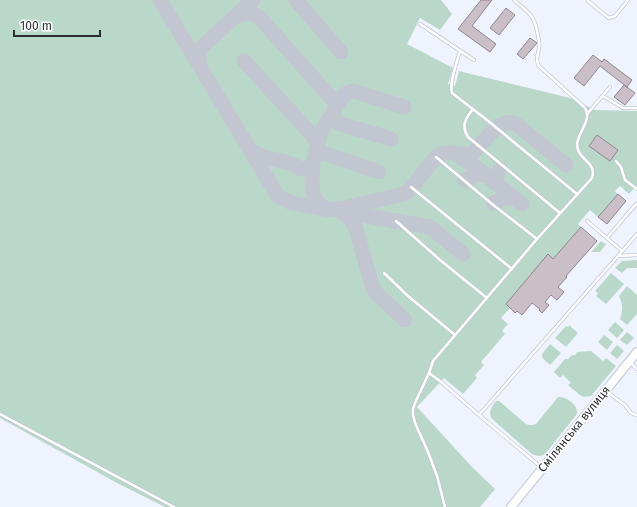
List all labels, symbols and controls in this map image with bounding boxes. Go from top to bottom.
scale bar [14,12,100,38]
text: 100 m [20,19,52,33]
street label: Смілянська вулиця [535,383,613,475]

